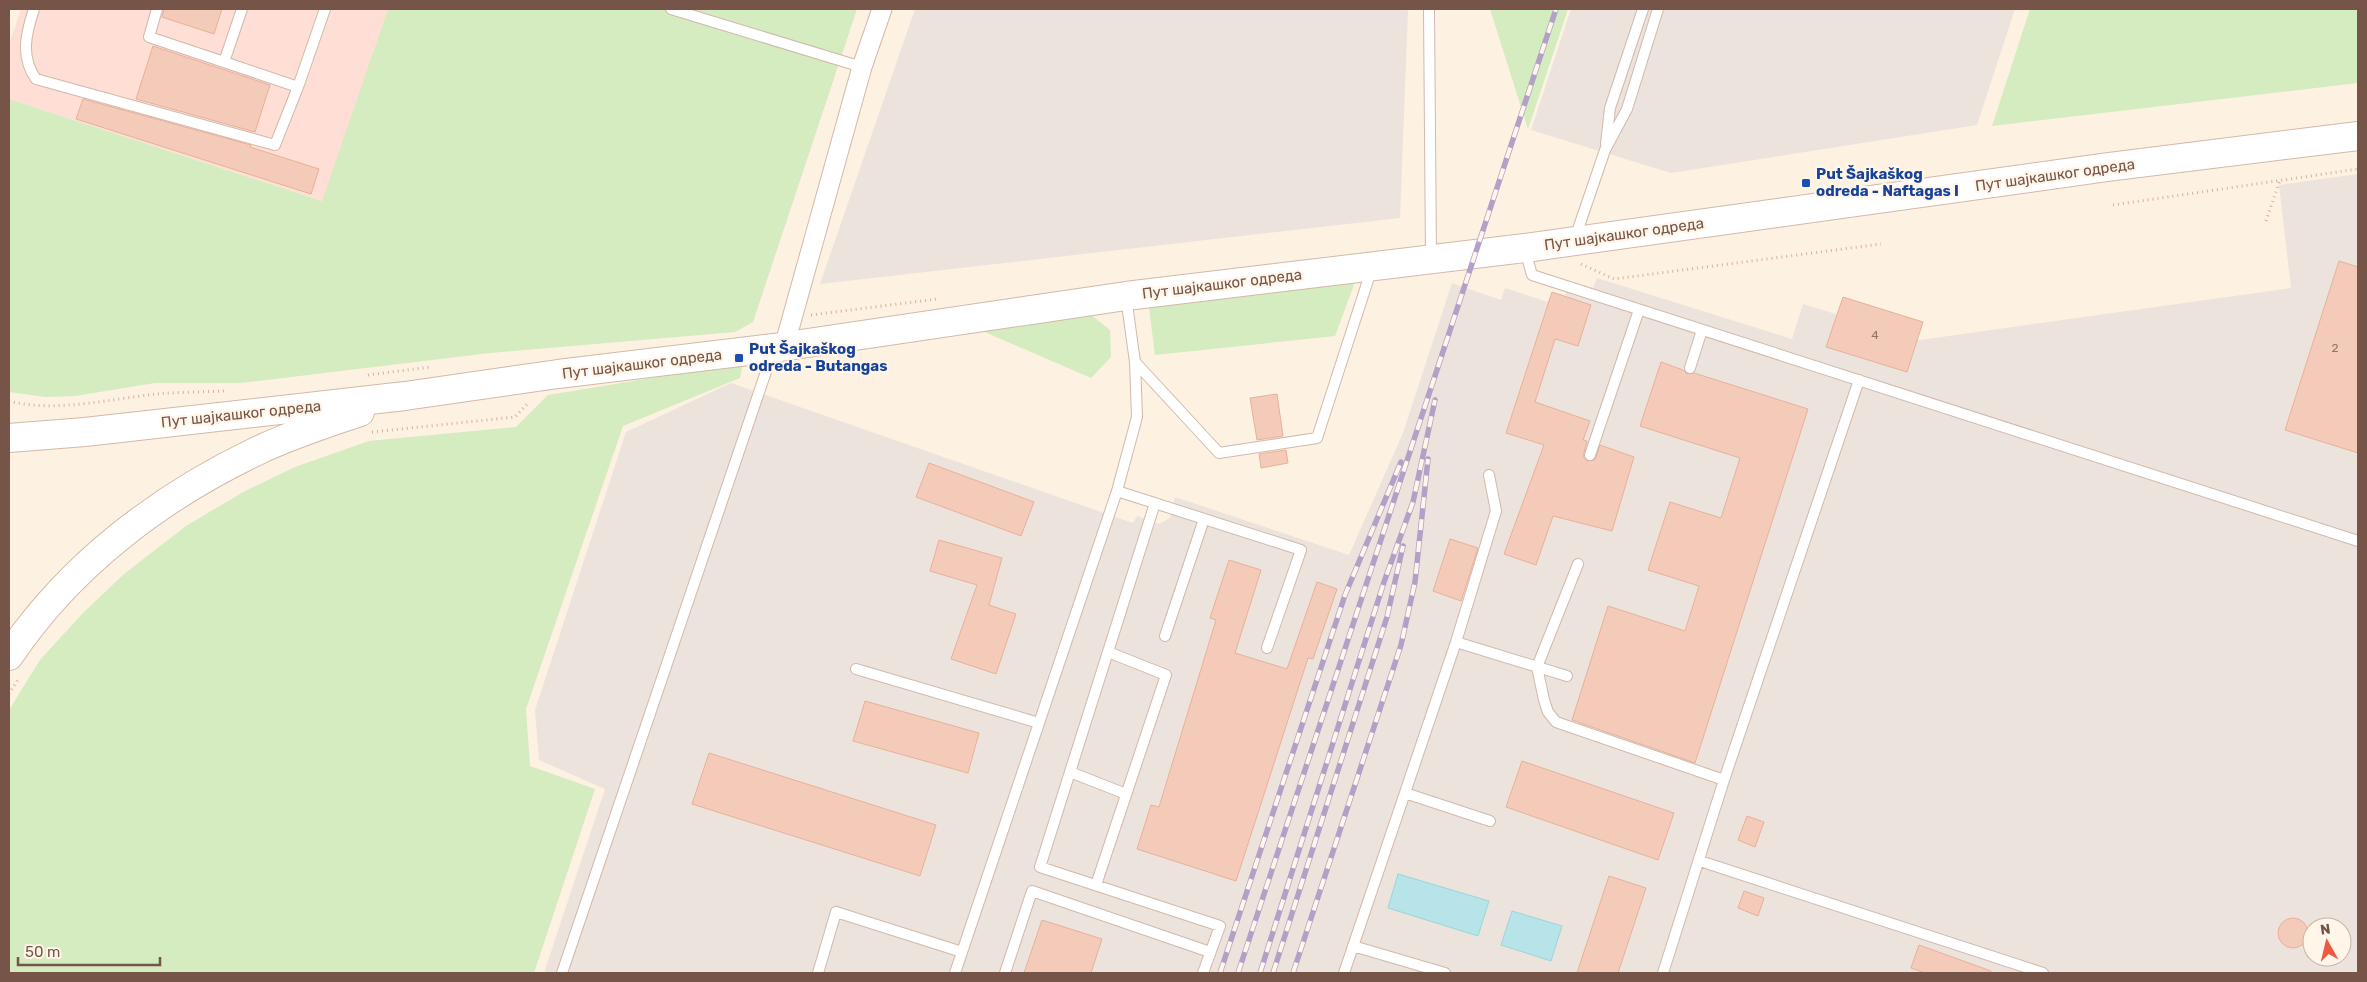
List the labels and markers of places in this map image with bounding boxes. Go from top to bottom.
place label: Put Šajkaškog odreda - Naftagas I [1816,165,1959,200]
marker: Put Šajkaškog odreda - Naftagas I [1800,177,1812,189]
place label: Put Šajkaškog odreda - Butangas [749,340,887,375]
marker: Put Šajkaškog odreda - Butangas [733,352,745,364]

